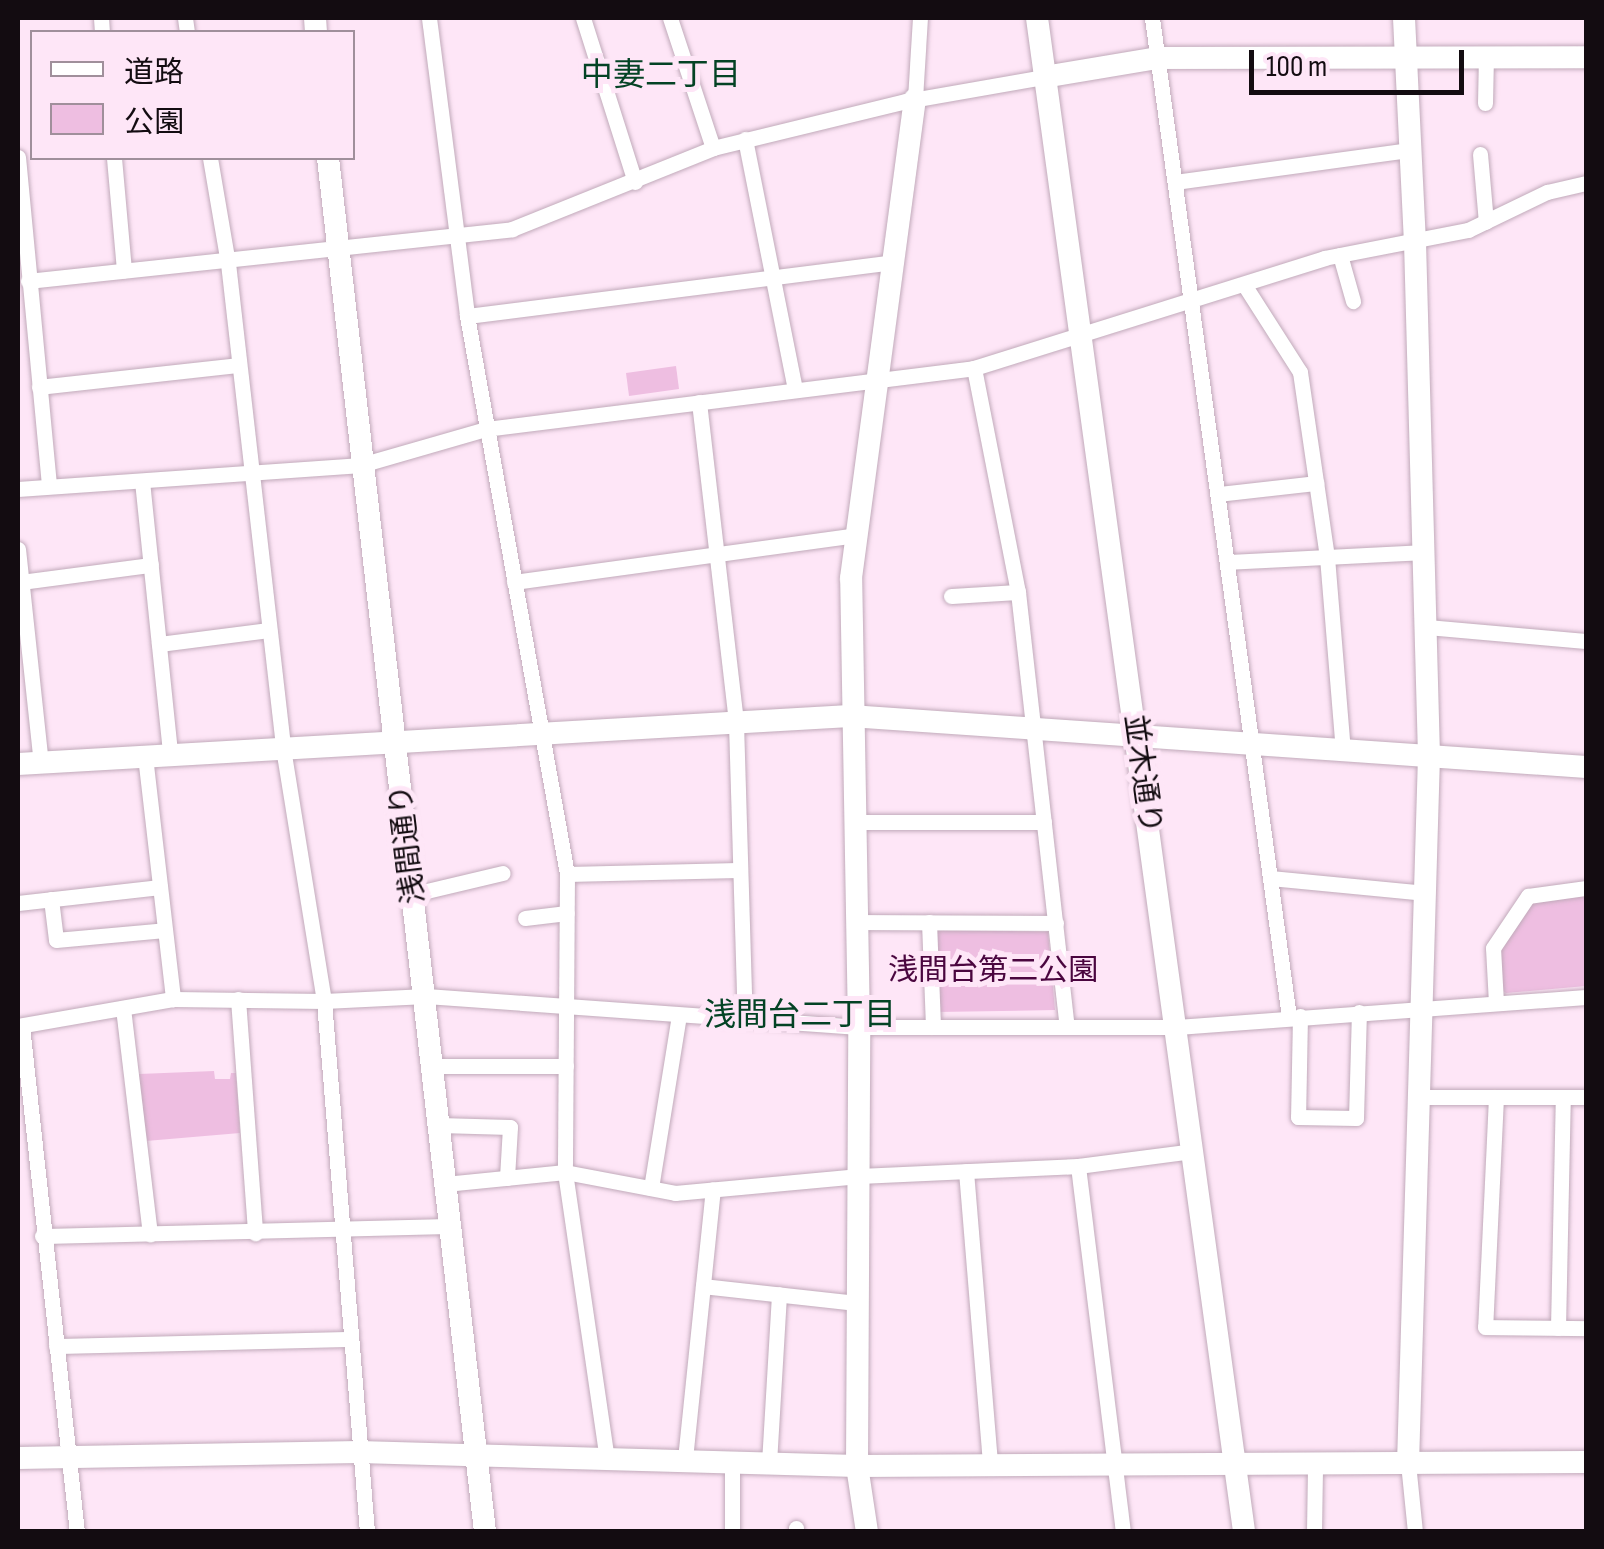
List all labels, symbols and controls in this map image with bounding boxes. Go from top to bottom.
legend [30,30,355,160]
scale bar [1254,30,1469,92]
text: 100 m [1266,49,1327,85]
text: 道路 [124,55,184,91]
district label: 中妻二丁目 [581,57,741,95]
text: 公園 [124,105,184,141]
street label: 並木通り [1116,712,1168,836]
street label: 浅間通り [383,782,433,906]
park label: 浅間台第二公園 [888,953,1098,989]
district label: 浅間台二丁目 [704,997,896,1035]

